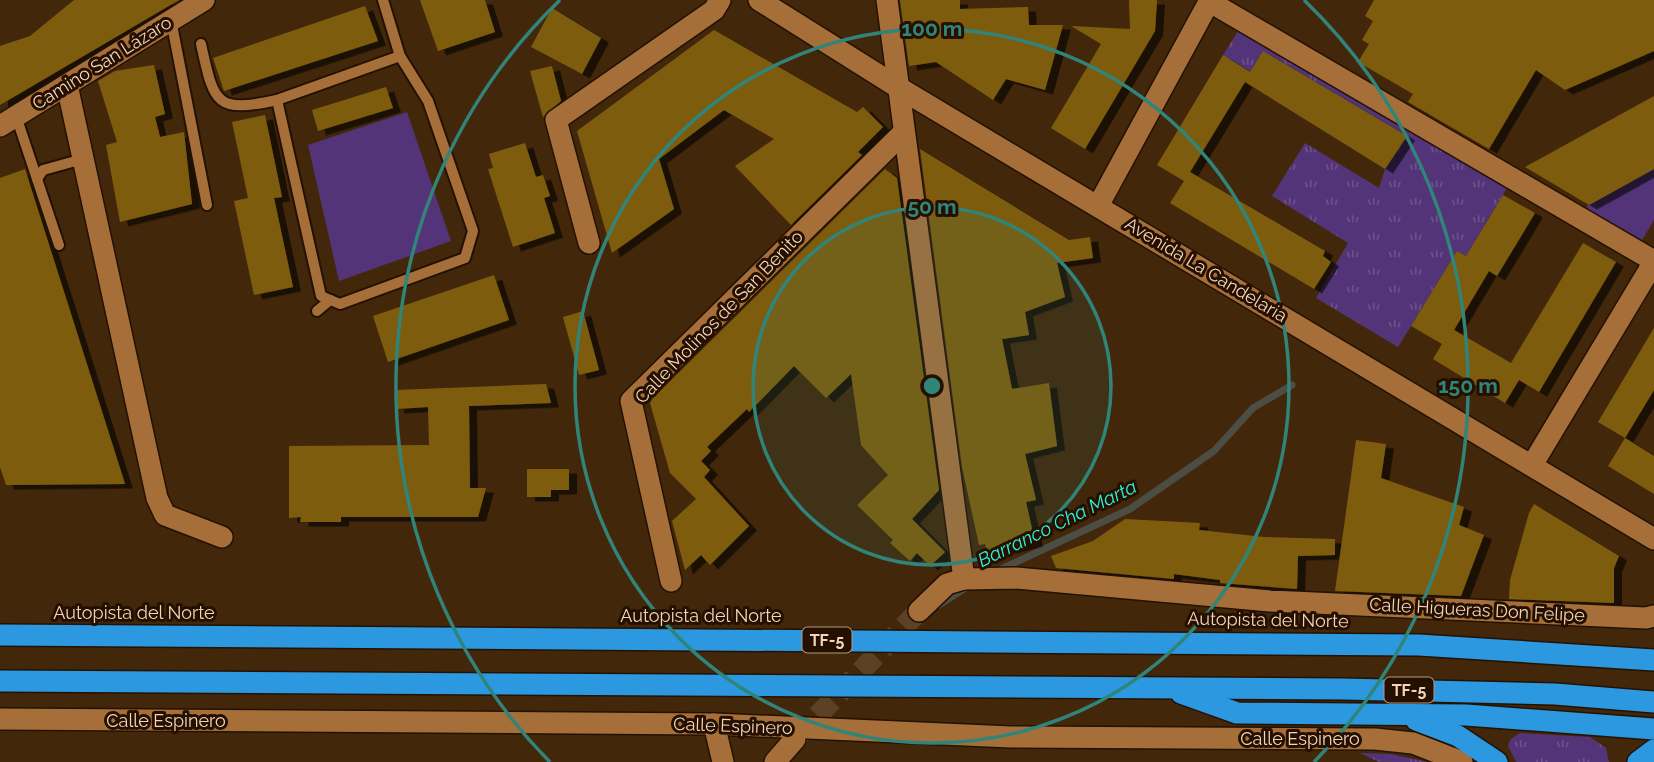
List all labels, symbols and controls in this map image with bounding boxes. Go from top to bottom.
street label: Camino San Lázaro [28,11,175,114]
text: 100 m [902,16,962,41]
text: 50 m [907,194,957,219]
street label: Avenida La Candelaria [1121,213,1291,326]
street label: Calle Molinos de San Benito [630,226,807,408]
text: 150 m [1438,373,1498,398]
centre of rings [920,374,944,398]
water label: Barranco Cha Marta [974,475,1140,571]
street label: Calle Higueras Don Felipe [1369,593,1586,626]
street label: Autopista del Norte [53,602,215,623]
street label: Autopista del Norte [620,605,782,626]
street label: Autopista del Norte [1187,608,1349,631]
road number: TF-5 [802,628,852,652]
road number: TF-5 [1384,678,1434,702]
street label: Calle Espinero [106,710,226,731]
street label: Calle Espinero [673,713,793,738]
street label: Calle Espinero [1240,728,1360,749]

